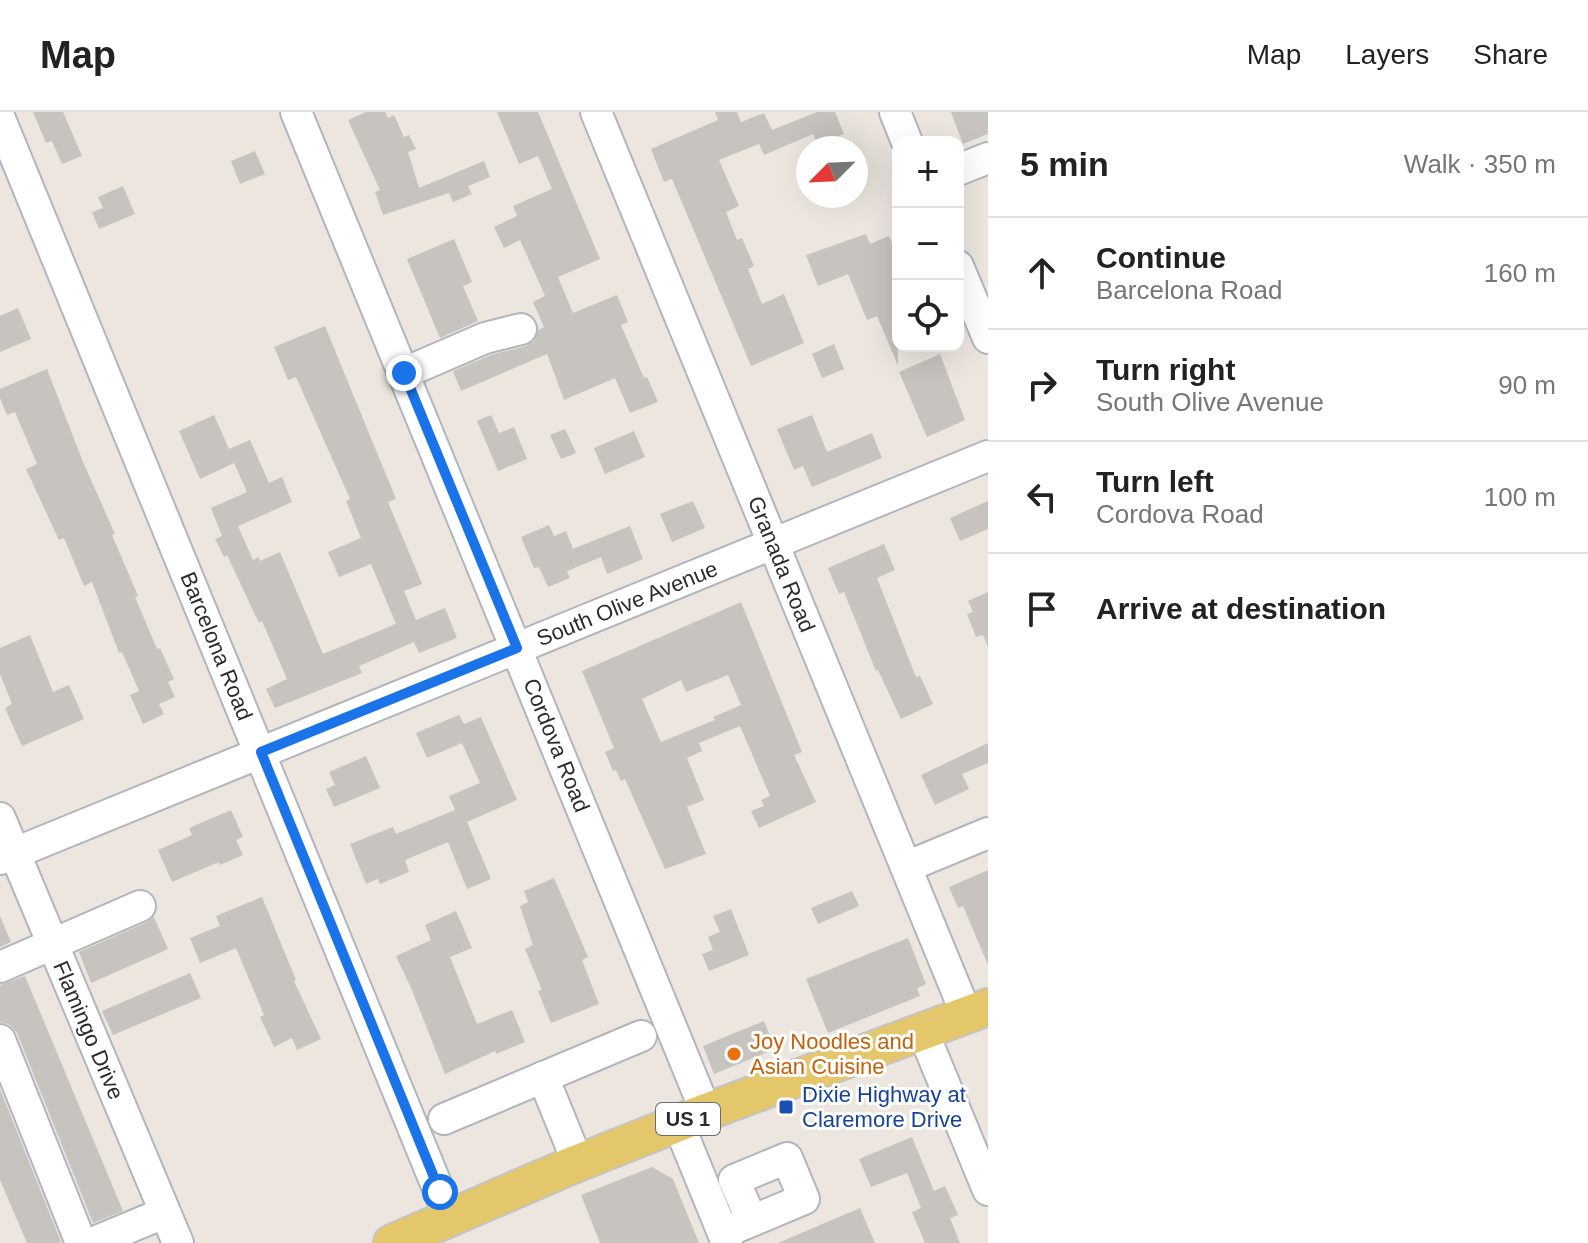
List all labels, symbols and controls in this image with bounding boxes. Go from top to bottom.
text: Map [40,34,116,76]
text: Map [1247,39,1301,70]
text: Layers [1345,39,1429,70]
text: Share [1473,39,1548,70]
north arrow [796,136,868,208]
map controls [892,136,964,352]
button: + [892,136,964,208]
text: 5 min [1020,145,1109,183]
text: Walk · 350 m [1404,149,1556,179]
button: − [892,208,964,280]
text: Continue [1096,241,1226,274]
icon: ahead [1020,251,1064,295]
text: 160 m [1484,258,1556,288]
text: Barcelona Road [1096,275,1282,305]
button: locate [892,280,964,352]
text: Turn right [1096,353,1235,386]
route end [386,355,422,391]
icon: right [1020,363,1064,407]
text: 90 m [1498,370,1556,400]
text: South Olive Avenue [1096,387,1324,417]
text: Turn left [1096,465,1214,498]
icon: left [1020,475,1064,519]
text: 100 m [1484,482,1556,512]
street label: Granada Road [743,493,820,636]
text: Cordova Road [1096,499,1264,529]
street label: South Olive Avenue [533,556,721,651]
street label: Barcelona Road [175,568,258,724]
icon: arrive [1020,587,1064,631]
text: Arrive at destination [1096,592,1386,625]
street label: Cordova Road [518,675,595,816]
street label: Flamingo Drive [48,957,129,1103]
place label: Joy Noodles and Asian Cuisine [750,1029,914,1079]
marker: Joy Noodles and Asian Cuisine [725,1045,743,1063]
place label: Dixie Highway at Claremore Drive [802,1082,966,1132]
marker: Dixie Highway at Claremore Drive [777,1098,795,1116]
road number: US 1 [656,1103,720,1135]
route start [422,1174,458,1210]

